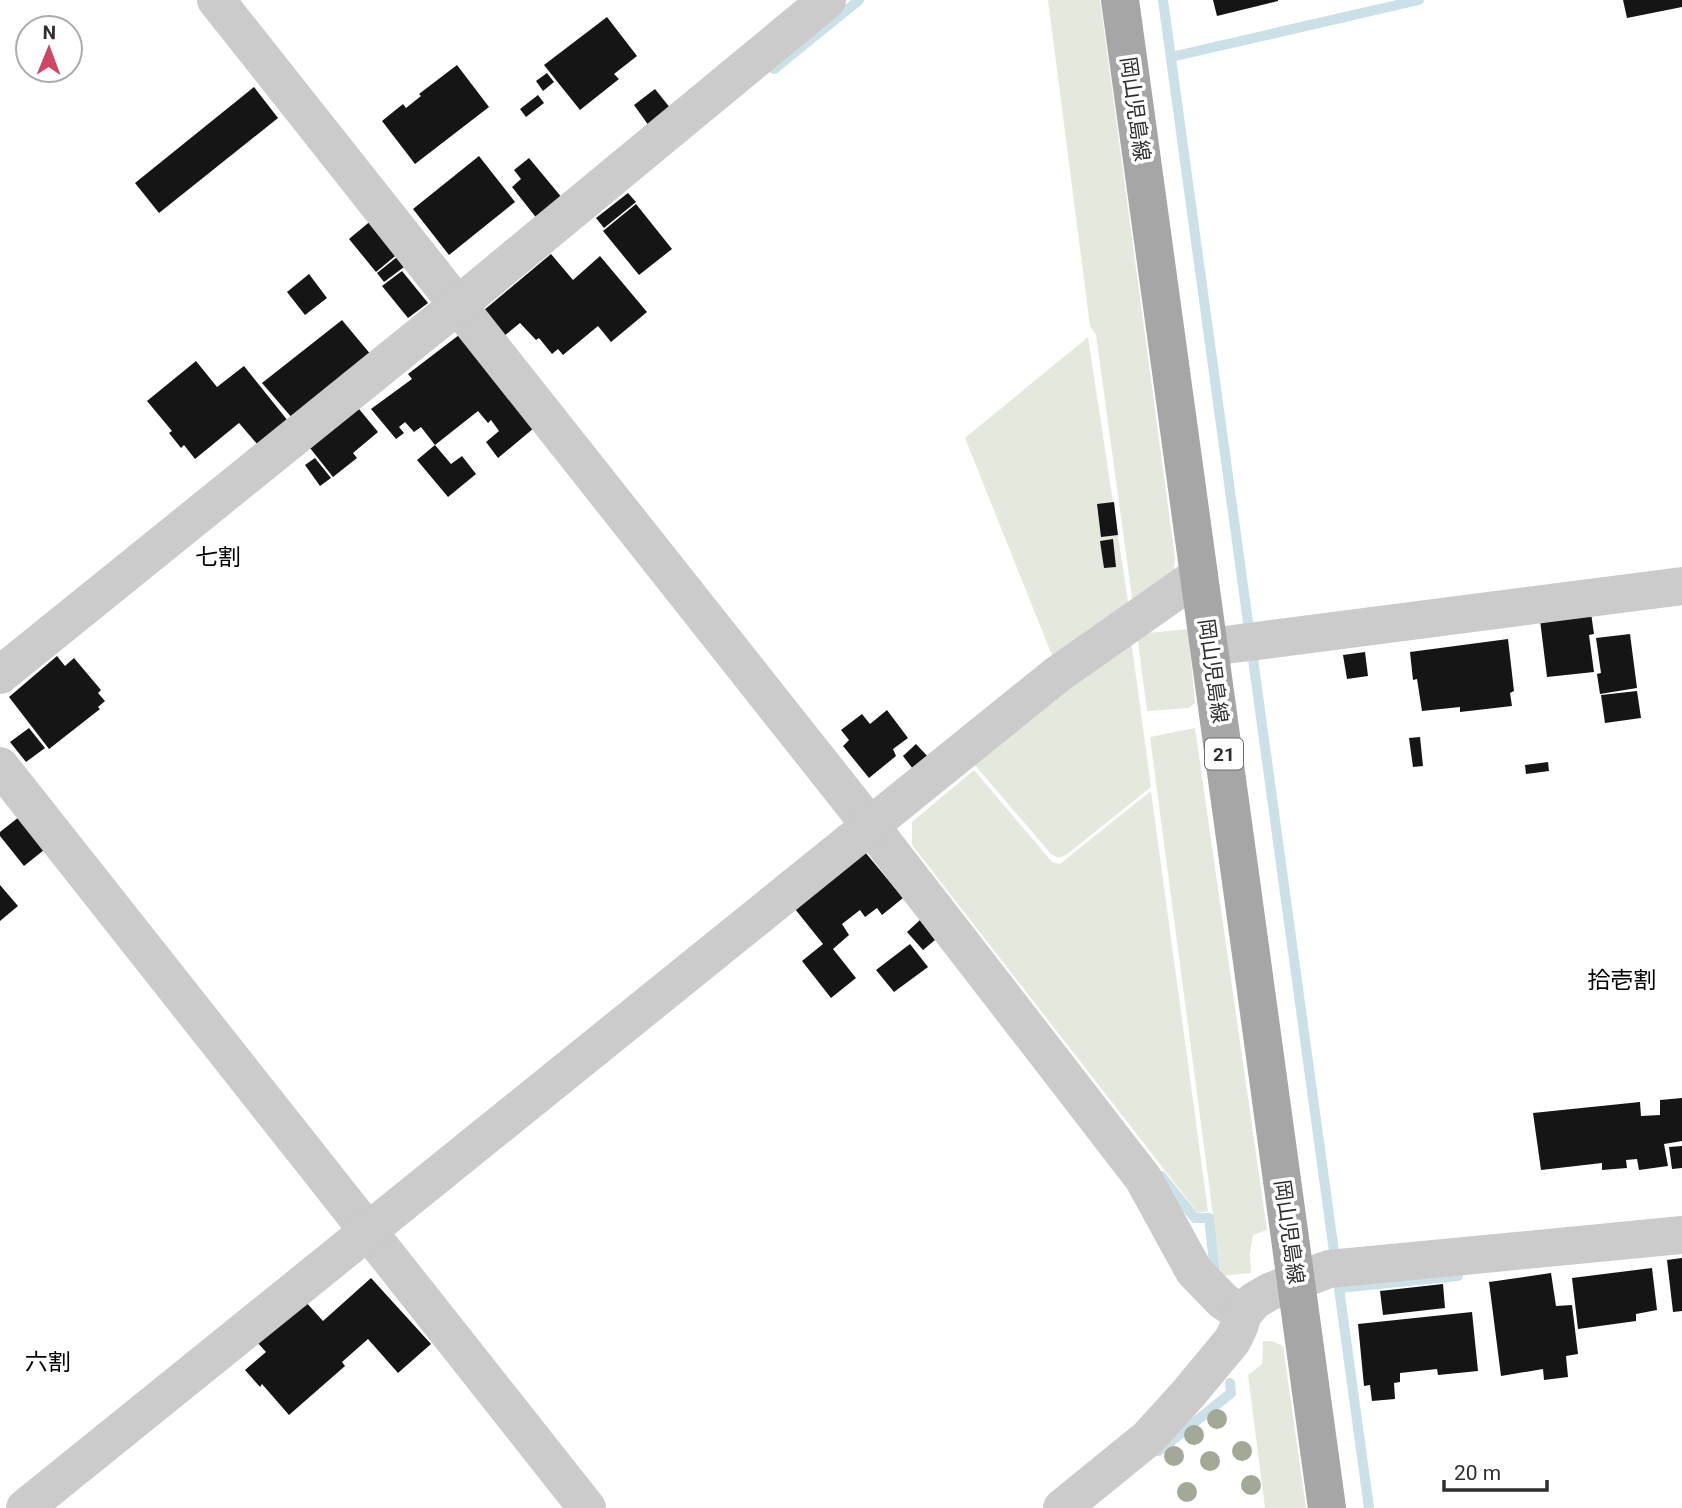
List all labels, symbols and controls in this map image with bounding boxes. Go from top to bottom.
north arrow [14,14,84,84]
text: N [42,21,56,44]
street label: 岡山児島線 [1116,55,1154,163]
district label: 七割 [195,544,241,571]
street label: 岡山児島線 [1194,617,1232,725]
road number: 21 [1205,738,1243,769]
district label: 拾壱割 [1588,967,1657,994]
street label: 岡山児島線 [1270,1178,1308,1286]
district label: 六割 [25,1349,71,1376]
scale bar [1444,1448,1547,1492]
text: 20 m [1454,1461,1501,1485]

